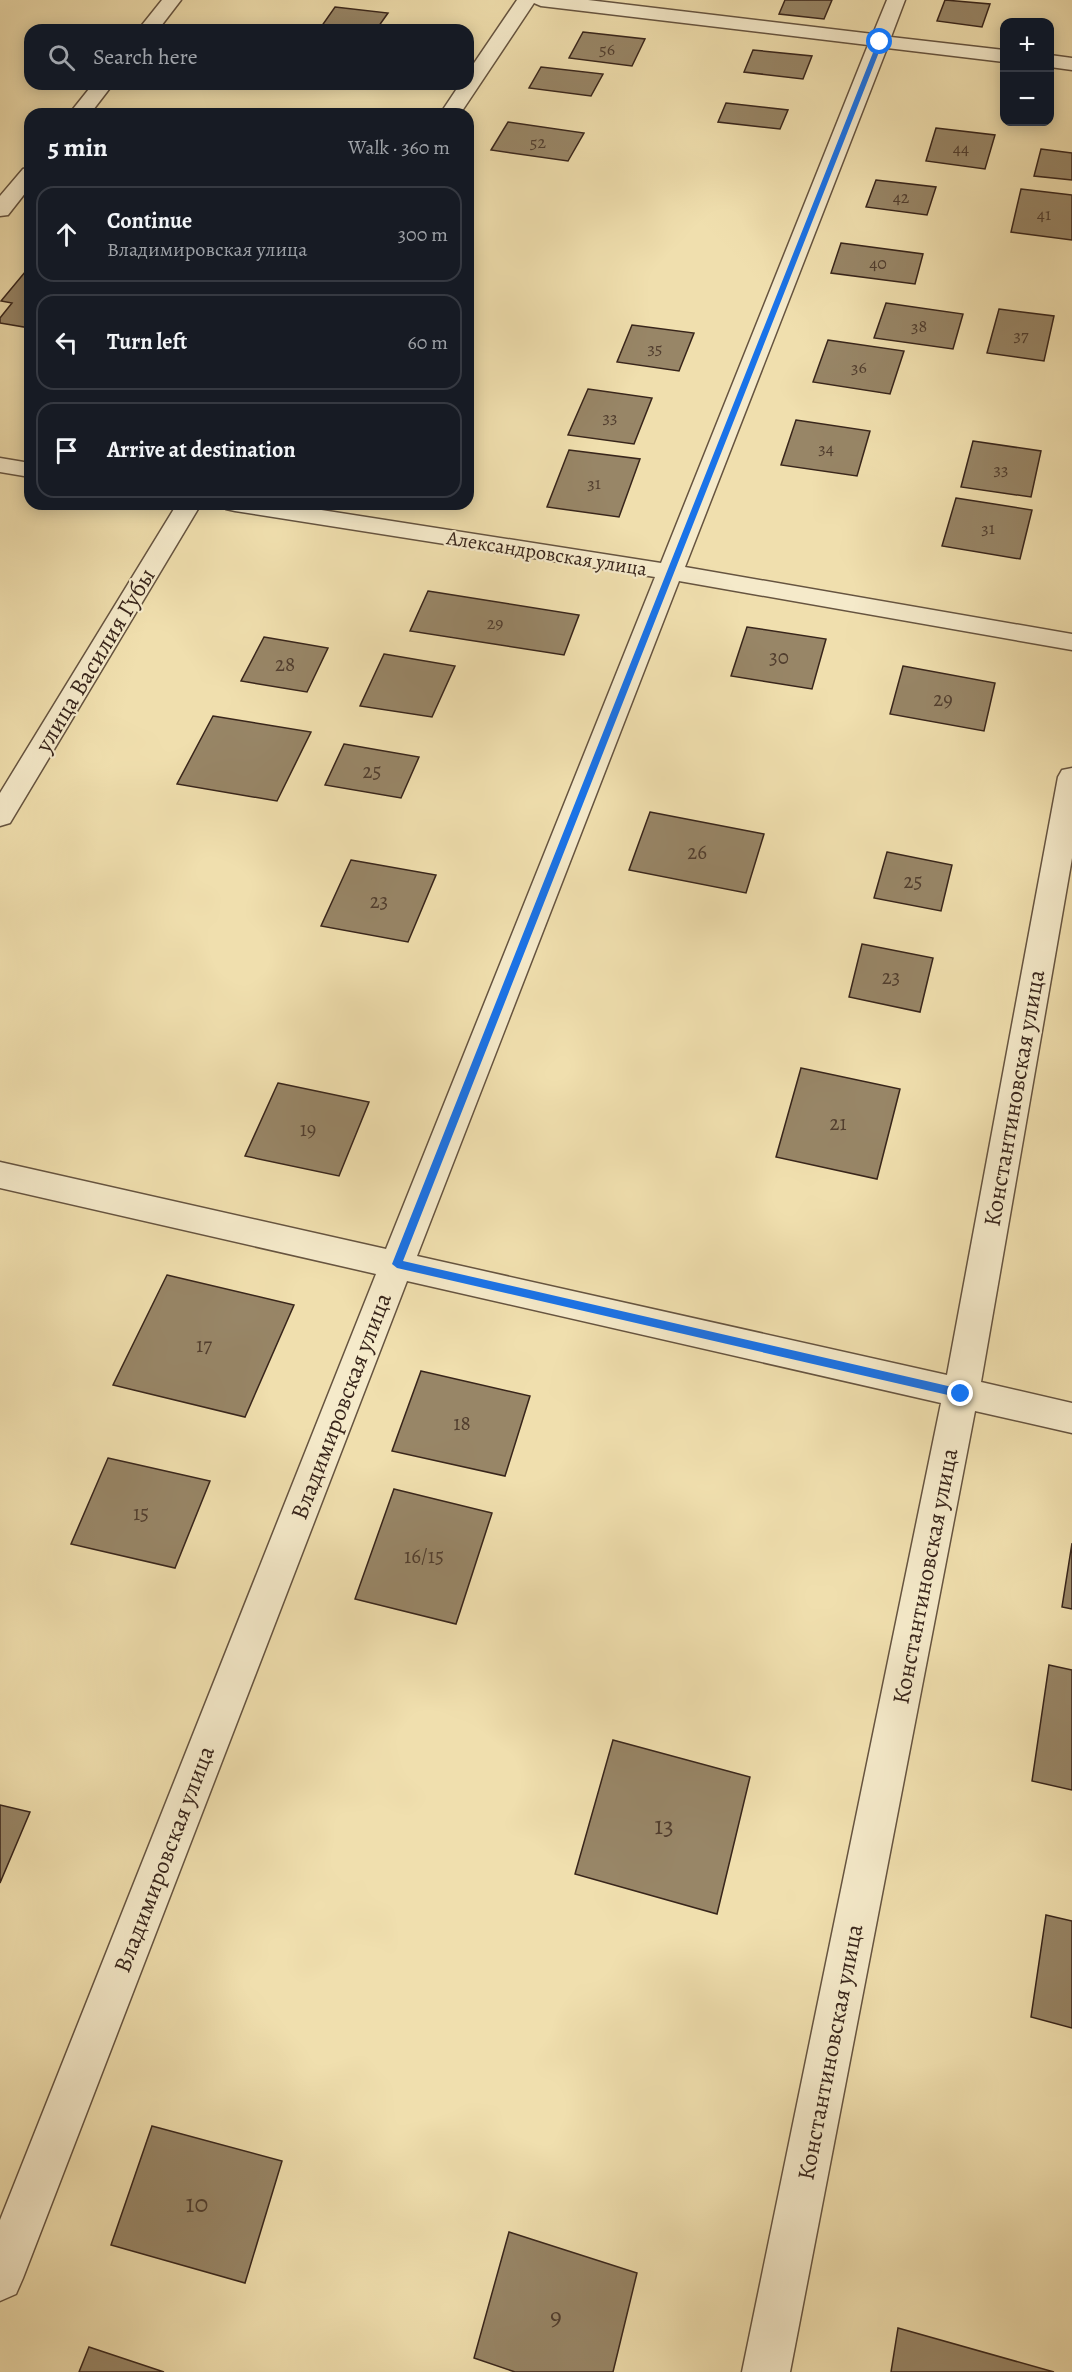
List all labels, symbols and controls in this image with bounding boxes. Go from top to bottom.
map controls [1000,18,1054,126]
button: + [1000,18,1054,72]
search box [24,24,474,90]
route start [866,28,892,54]
house number: 56 [599,37,615,61]
icon: search [45,41,78,74]
text: Search here [93,42,198,72]
button: − [1000,72,1054,126]
text: 5 min [48,130,108,165]
house number: 52 [530,130,547,154]
text: Walk · 360 m [348,134,450,161]
house number: 44 [953,136,969,160]
house number: 42 [893,185,910,209]
house number: 41 [1037,202,1051,226]
text: Continue [107,206,192,236]
icon: ahead [50,218,83,251]
text: 300 m [398,221,448,248]
text: Владимировская улица [107,236,307,263]
house number: 40 [869,251,887,275]
house number: 38 [911,314,927,338]
house number: 37 [1013,323,1029,347]
icon: left [50,326,83,359]
text: Turn left [107,327,187,357]
text: 60 m [408,329,448,356]
house number: 35 [647,336,663,360]
house number: 36 [851,355,867,379]
house number: 33 [603,405,617,429]
icon: arrive [50,434,83,467]
text: Arrive at destination [107,435,296,465]
house number: 34 [818,436,834,460]
house number: 33 [994,457,1008,481]
house number: 31 [587,471,601,495]
house number: 31 [981,516,995,540]
street label: Александровская улица [444,524,650,583]
street label: улица Василия Губы [27,562,163,759]
house number: 29 [487,611,503,635]
house number: 30 [769,643,789,671]
house number: 28 [275,650,295,678]
house number: 29 [933,685,953,713]
house number: 25 [362,757,382,785]
house number: 26 [687,838,707,866]
house number: 25 [903,867,923,895]
house number: 23 [370,887,388,915]
house number: 23 [882,963,900,991]
street label: Константиновская улица [976,967,1052,1229]
house number: 21 [829,1109,847,1137]
house number: 19 [300,1115,316,1143]
street label: Владимировская улица [283,1288,399,1524]
house number: 17 [196,1331,212,1359]
route end [947,1380,973,1406]
house number: 18 [453,1409,471,1437]
street label: Константиновская улица [884,1445,966,1707]
house number: 15 [133,1499,149,1527]
house number: 16/15 [404,1542,444,1570]
street label: Владимировская улица [106,1741,222,1977]
house number: 13 [654,1808,674,1843]
street label: Константиновская улица [789,1921,871,2183]
house number: 10 [186,2186,208,2221]
house number: 9 [550,2299,562,2334]

